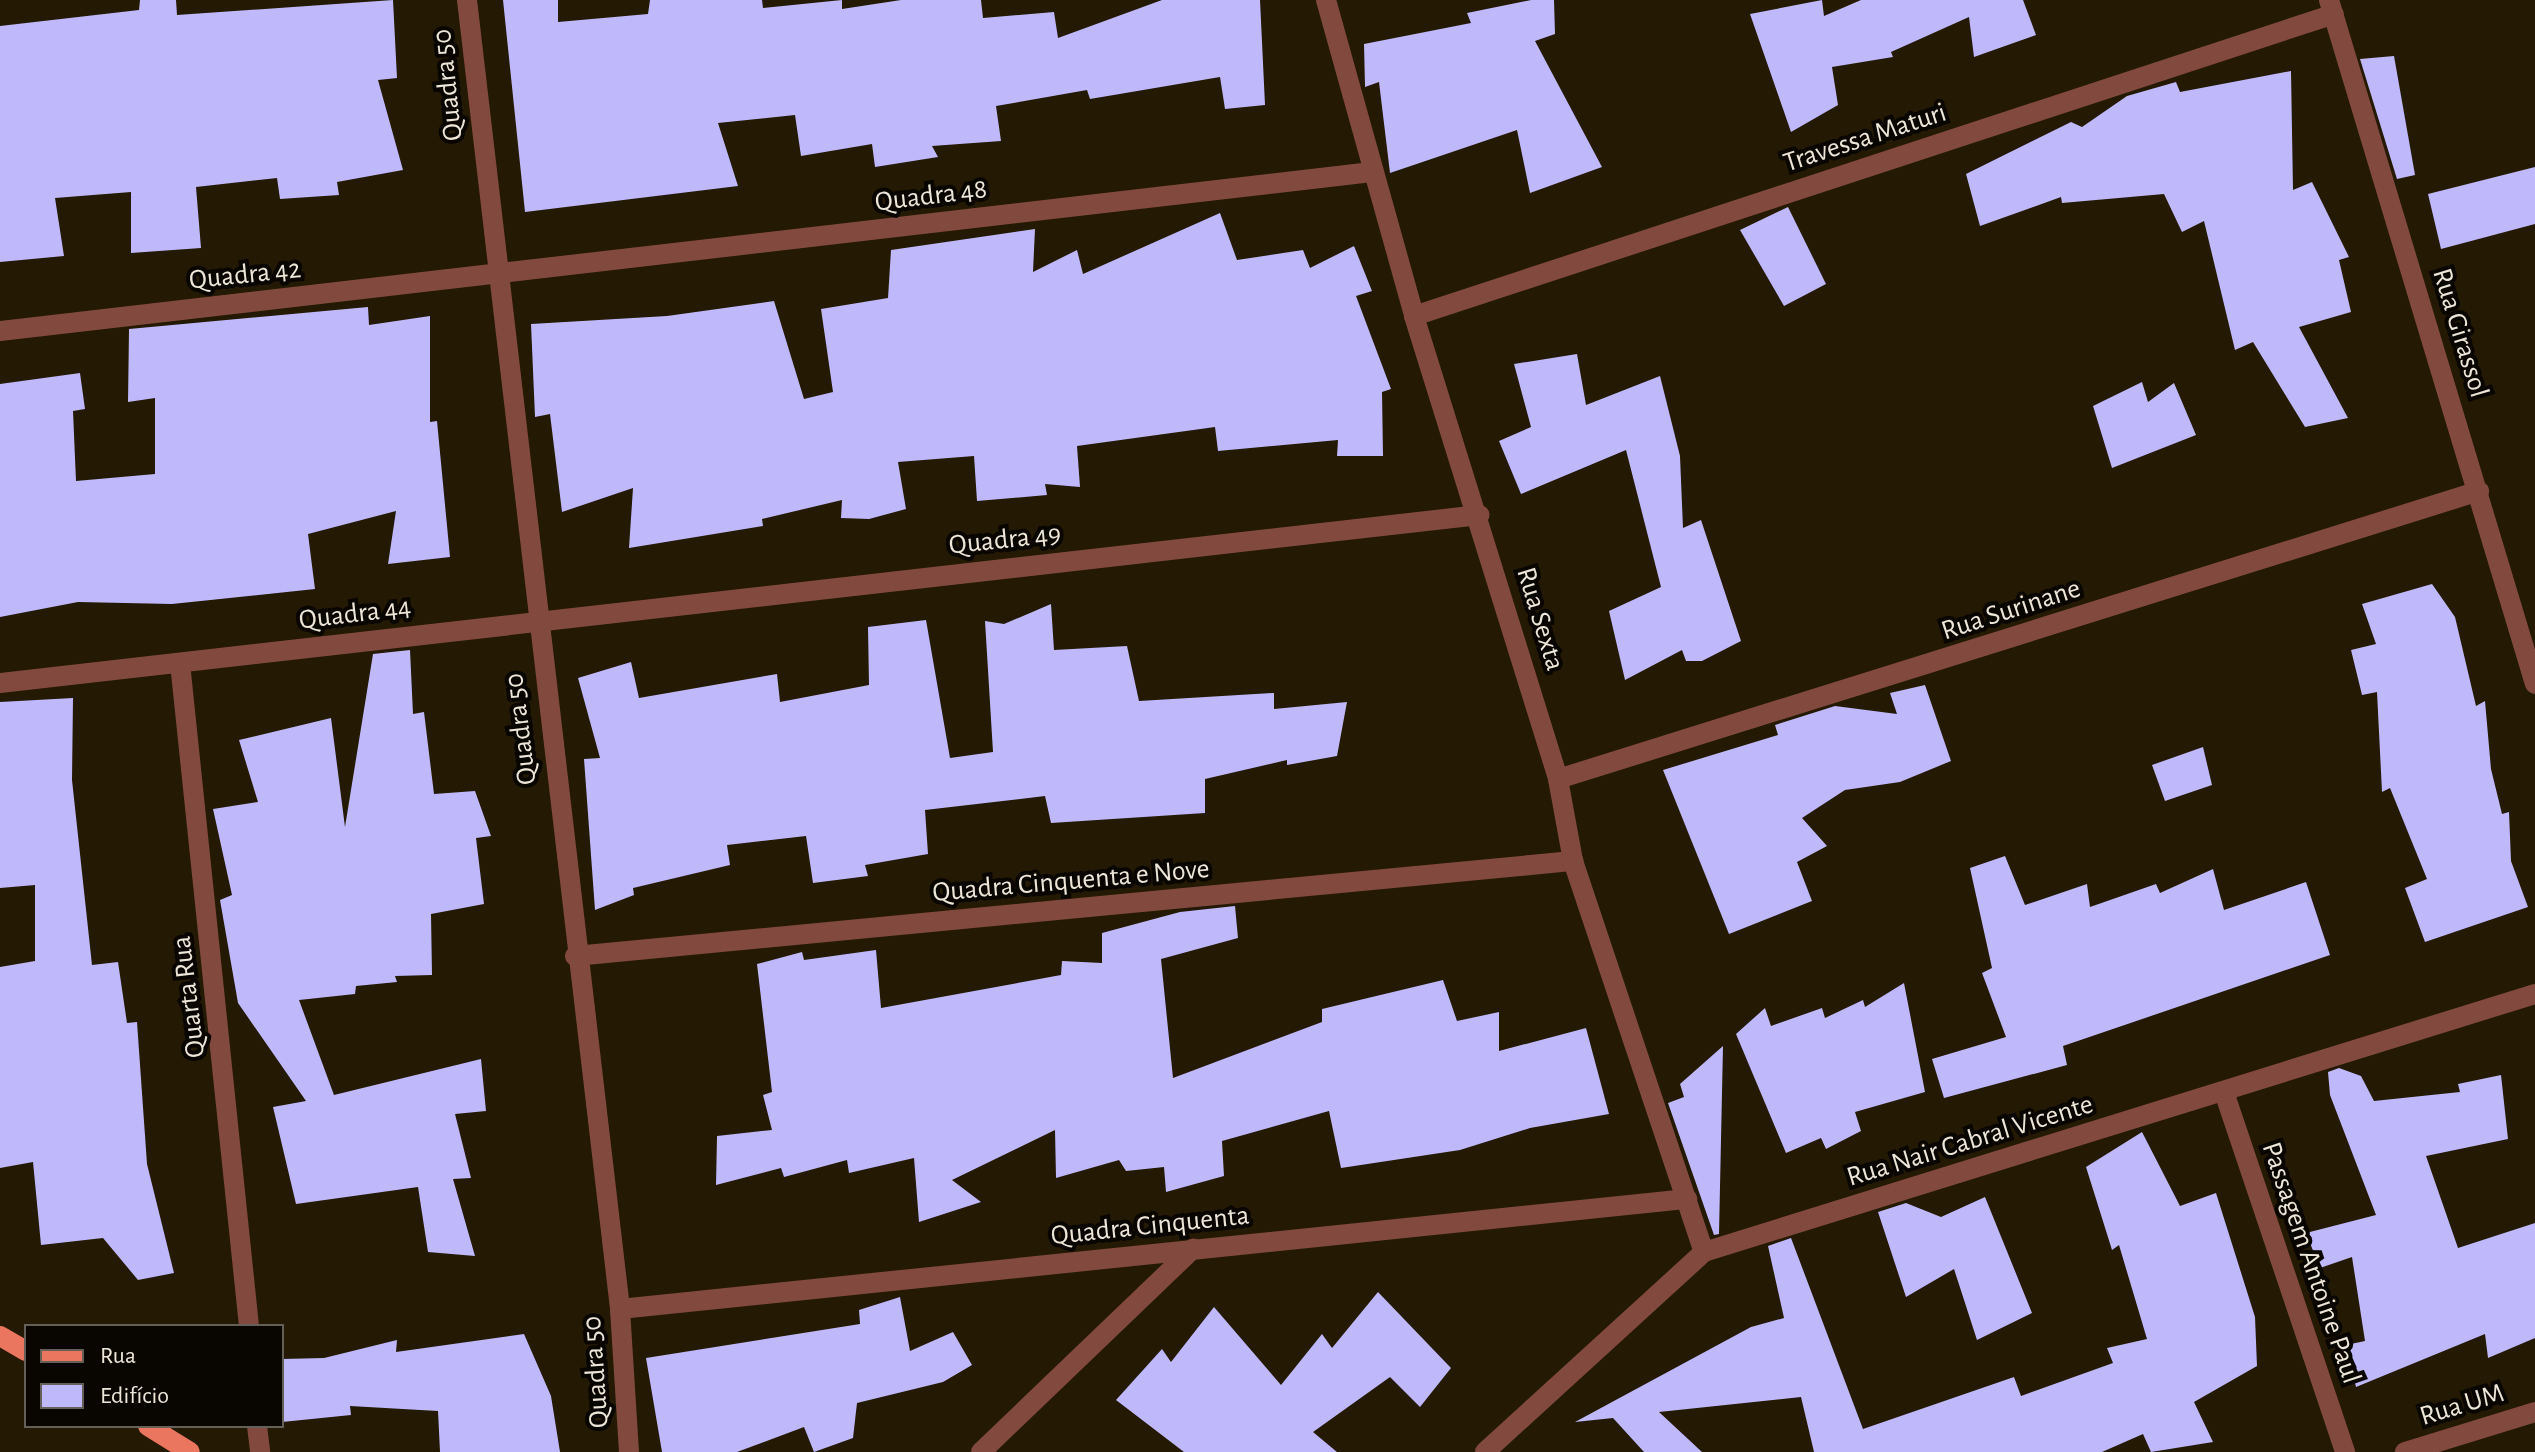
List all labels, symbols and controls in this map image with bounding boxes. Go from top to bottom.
street label: Quadra 50 [425,27,471,143]
street label: Travessa Maturi [1779,96,1951,180]
street label: Quadra 48 [873,172,989,220]
street label: Quadra 42 [187,252,303,298]
street label: Rua Girassol [2424,264,2496,402]
street label: Quadra 49 [947,517,1063,563]
street label: Rua Sexta [1508,563,1572,675]
street label: Rua Surinane [1937,572,2085,648]
street label: Quadra 44 [297,590,413,638]
street label: Quadra 50 [497,671,545,787]
street label: Quadra Cinquenta e Nove [931,852,1211,910]
street label: Quarta Rua [165,934,213,1060]
street label: Rua Nair Cabral Vicente [1843,1088,2097,1194]
street label: Passagem Antoine Paul [2254,1138,2368,1388]
street label: Quadra Cinquenta [1049,1199,1251,1253]
street label: Quadra 50 [575,1315,617,1429]
legend [24,1324,284,1428]
text: Rua [100,1344,136,1368]
street label: Rua UM [2416,1376,2508,1434]
text: Edifício [100,1384,169,1408]

